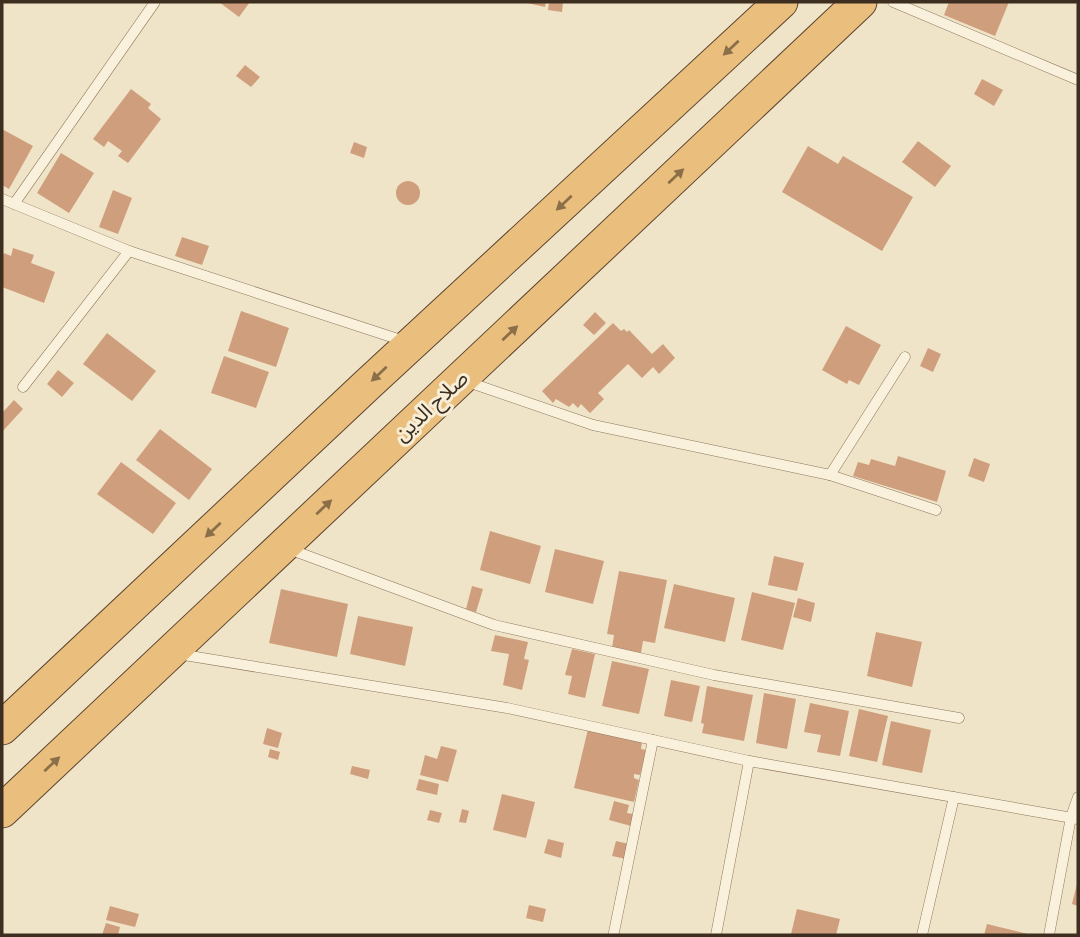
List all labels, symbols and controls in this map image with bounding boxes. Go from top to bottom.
one-way arrow [722,40,740,56]
one-way arrow [667,169,684,185]
one-way arrow [556,194,573,210]
one-way arrow [501,325,518,341]
street label: صلاح الدين [388,365,475,448]
one-way arrow [370,366,388,382]
one-way arrow [315,499,332,515]
one-way arrow [205,521,222,537]
one-way arrow [43,756,60,772]

